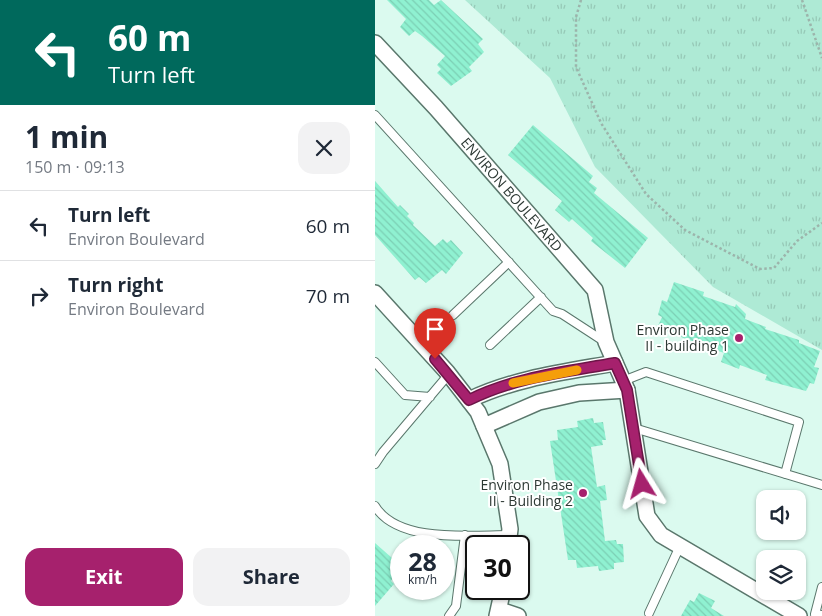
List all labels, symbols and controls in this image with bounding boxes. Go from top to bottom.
text: 60 m [108,14,191,61]
icon: left [25,20,90,85]
text: Turn left [108,59,195,89]
text: 1 min [25,116,108,157]
button: close [298,122,350,174]
street label: ENVIRON BOULEVARD [457,133,567,255]
text: 150 m · 09:13 [25,156,125,178]
text: Turn left [68,202,150,228]
icon: left [25,212,53,240]
text: 60 m [306,213,350,239]
text: Environ Boulevard [68,228,205,250]
text: Turn right [68,272,163,298]
icon: right [25,282,53,310]
text: 70 m [306,283,350,309]
text: Environ Boulevard [68,298,205,320]
pin [414,308,456,359]
icon: arrive [421,315,449,343]
place label: Environ Phase II - building 1 [636,320,729,355]
marker: Environ Phase II - building 1 [733,332,745,344]
position arrow [615,457,667,509]
place label: Environ Phase II - Building 2 [480,475,573,510]
marker: Environ Phase II - Building 2 [577,487,589,499]
map controls [756,490,806,600]
button: sound [756,490,806,540]
speed limit sign: 30 [465,535,530,600]
text: 28 [408,544,437,578]
button: Exit [25,548,183,606]
button: Share [193,548,350,606]
button: layers [756,550,806,600]
text: km/h [408,571,437,588]

